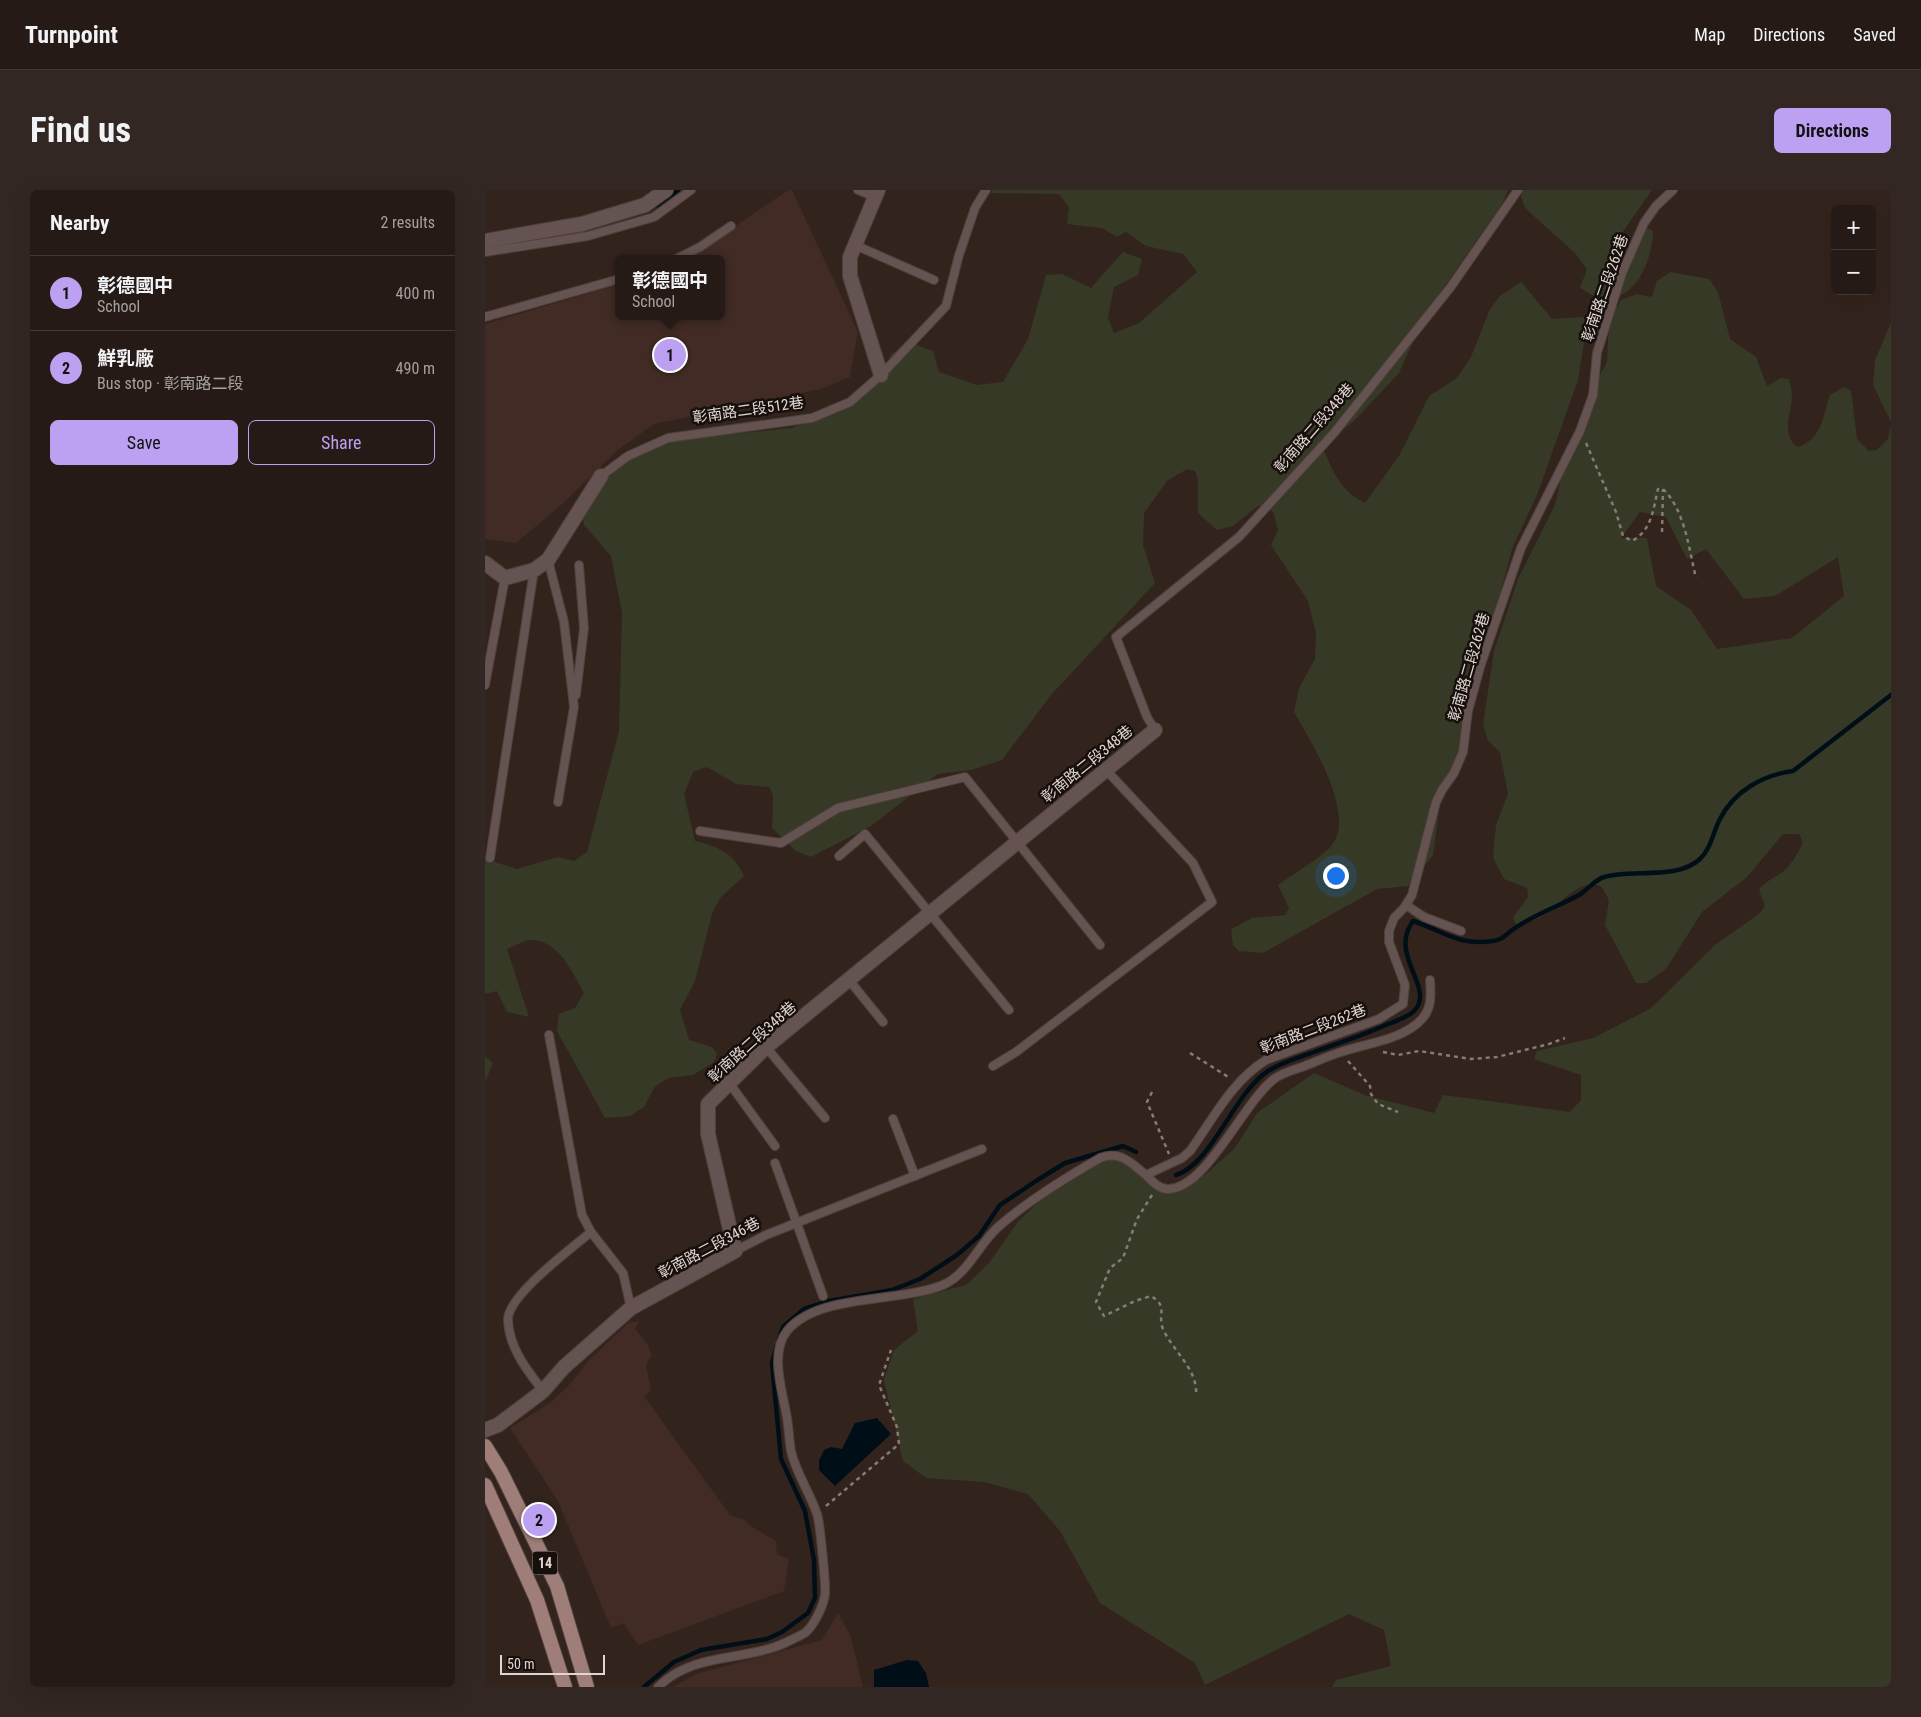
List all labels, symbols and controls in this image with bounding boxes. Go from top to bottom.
text: Turnpoint [25,21,118,49]
text: Map [1694,24,1725,45]
text: Directions [1753,24,1825,45]
text: Saved [1853,24,1896,45]
button: Directions [1774,108,1891,153]
text: Find us [30,110,131,151]
map controls [1831,205,1876,295]
button: + [1831,205,1876,250]
text: Nearby [50,211,109,235]
text: 2 results [380,213,435,232]
street label: 彰南路二段262巷 [1578,232,1632,344]
button: − [1831,250,1876,295]
popup [615,255,725,320]
text: 彰德國中 [632,269,708,292]
text: 彰德國中 [97,274,173,297]
text: 1 [62,284,70,303]
text: 400 m [396,284,435,303]
text: School [632,292,675,311]
text: School [97,297,140,316]
pin: 1 [654,336,686,374]
text: 鮮乳廠 [97,347,154,370]
text: 2 [62,359,70,378]
text: 490 m [396,359,435,378]
text: Bus stop · 彰南路二段 [97,374,243,393]
street label: 彰南路二段348巷 [1270,380,1358,476]
street label: 彰南路二段512巷 [691,393,805,427]
button: Save [50,420,238,465]
button: Share [248,420,435,465]
street label: 彰南路二段262巷 [1445,611,1493,723]
street label: 彰南路二段348巷 [1038,722,1136,806]
your location [1323,863,1349,889]
street label: 彰南路二段348巷 [704,998,800,1086]
street label: 彰南路二段262巷 [1257,1000,1369,1058]
street label: 彰南路二段346巷 [655,1214,763,1282]
pin: 2 [523,1501,555,1539]
road number: 14 [533,1552,557,1575]
scale bar [500,1652,605,1675]
text: 50 m [507,1656,535,1672]

